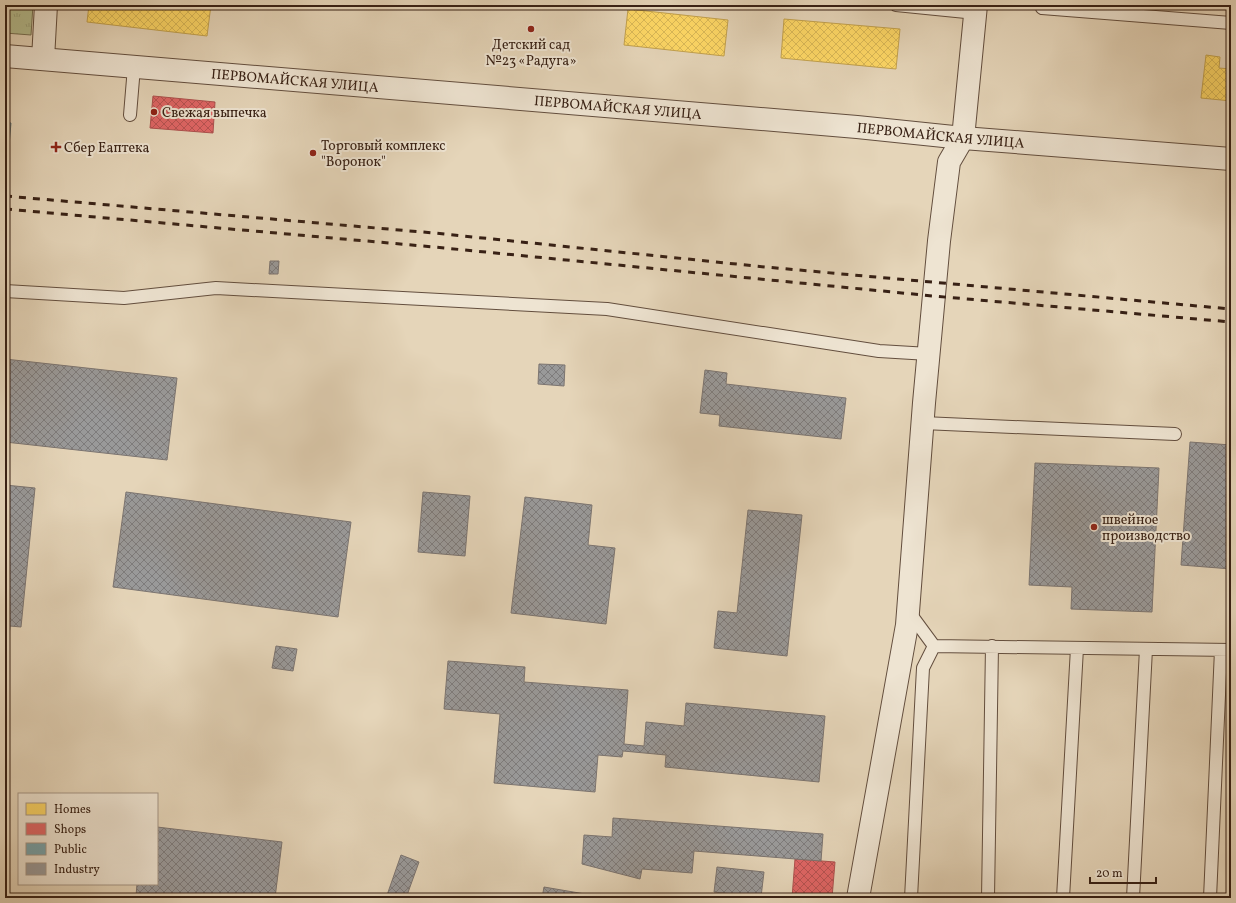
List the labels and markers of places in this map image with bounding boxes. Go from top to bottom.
marker: Детский сад №23 «Радуга» [526,24,536,34]
place label: Детский сад №23 «Радуга» [485,36,577,71]
place label: Свежая выпечка [162,104,267,123]
marker: Свежая выпечка [149,107,159,117]
place label: Торговый комплекс "Воронок" [321,137,445,172]
place label: Сбер Еаптека [64,139,150,158]
marker: Сбер Еаптека [51,142,61,152]
marker: Торговый комплекс "Воронок" [308,148,318,158]
place label: швейное производство [1102,511,1191,546]
marker: швейное производство [1089,522,1099,532]

